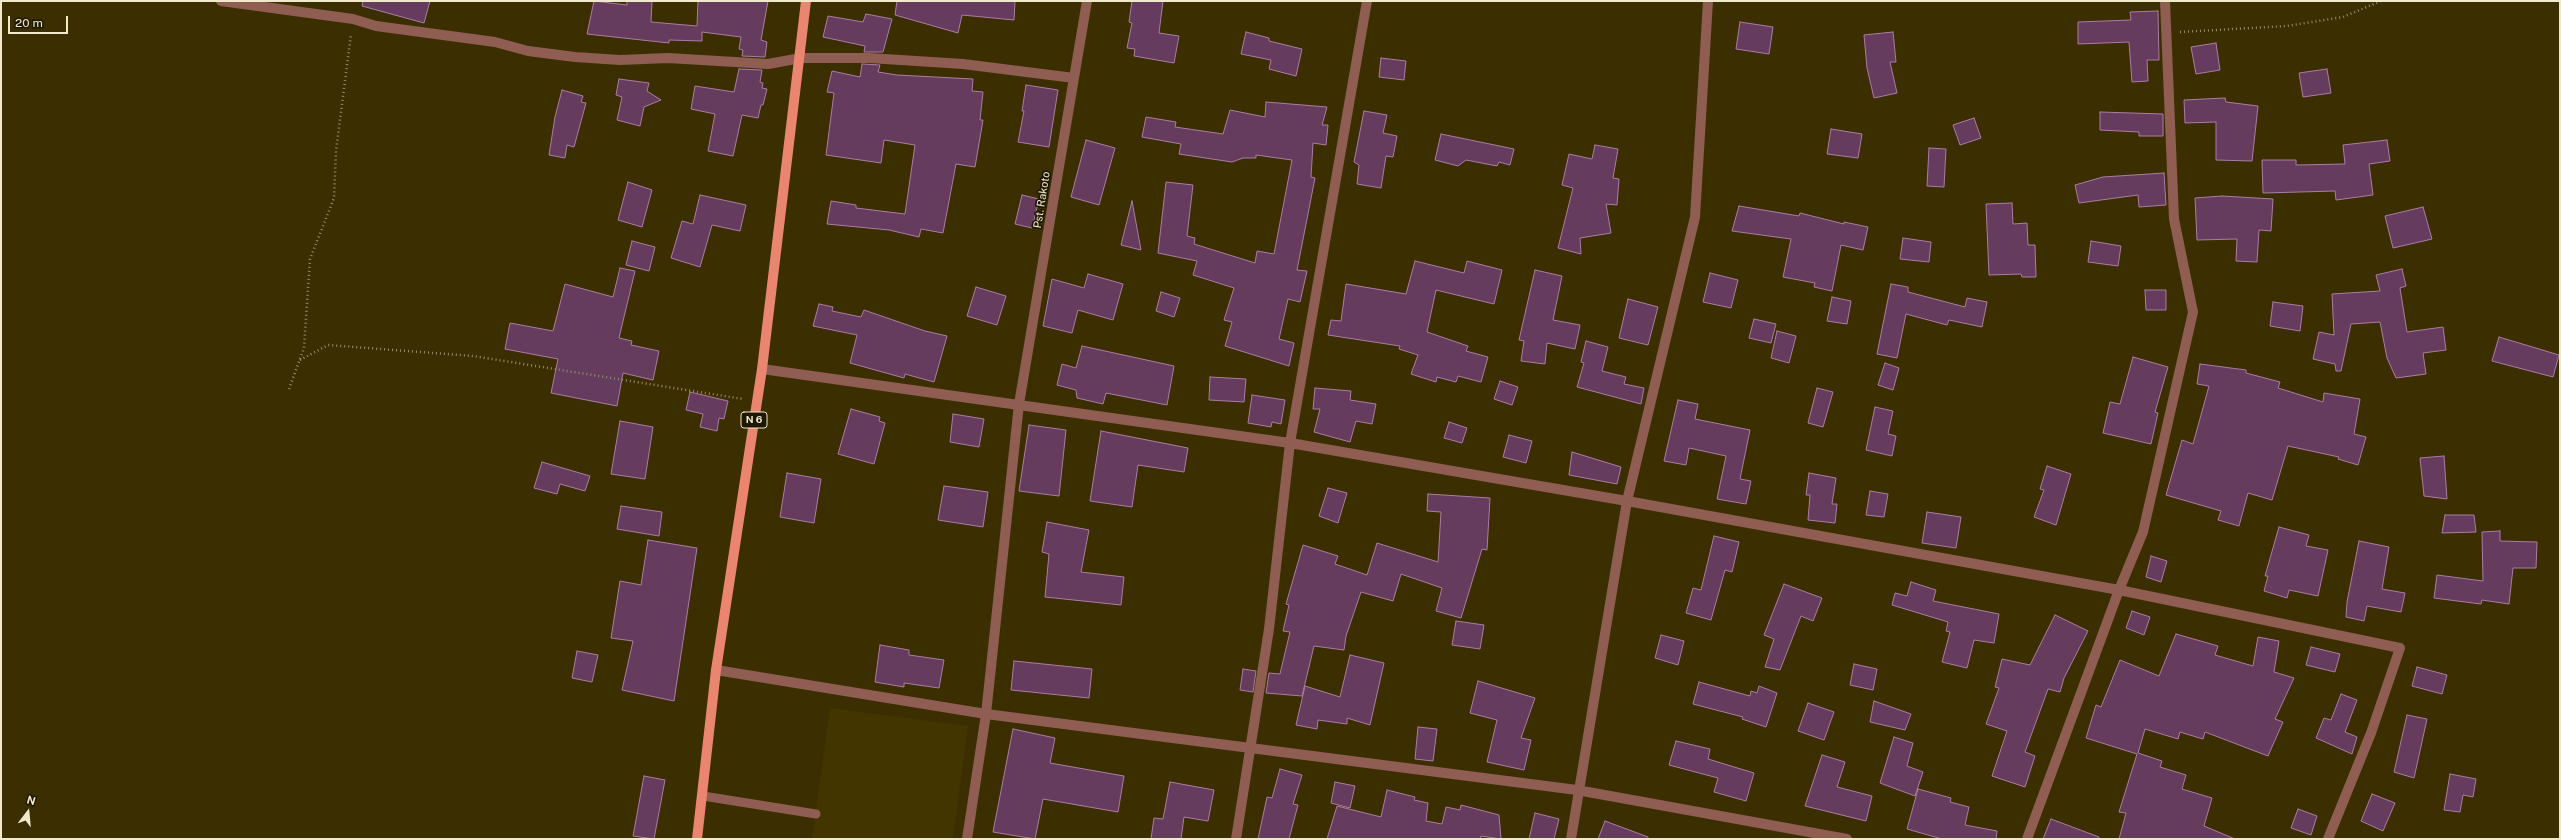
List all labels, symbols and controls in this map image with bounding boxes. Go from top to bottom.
scale bar [10,8,70,34]
text: 20 m [15,16,43,30]
street label: Pst. Rakoto [1031,171,1053,229]
road number: N 6 [741,412,767,428]
north arrow [8,792,48,832]
text: N [26,794,37,807]

